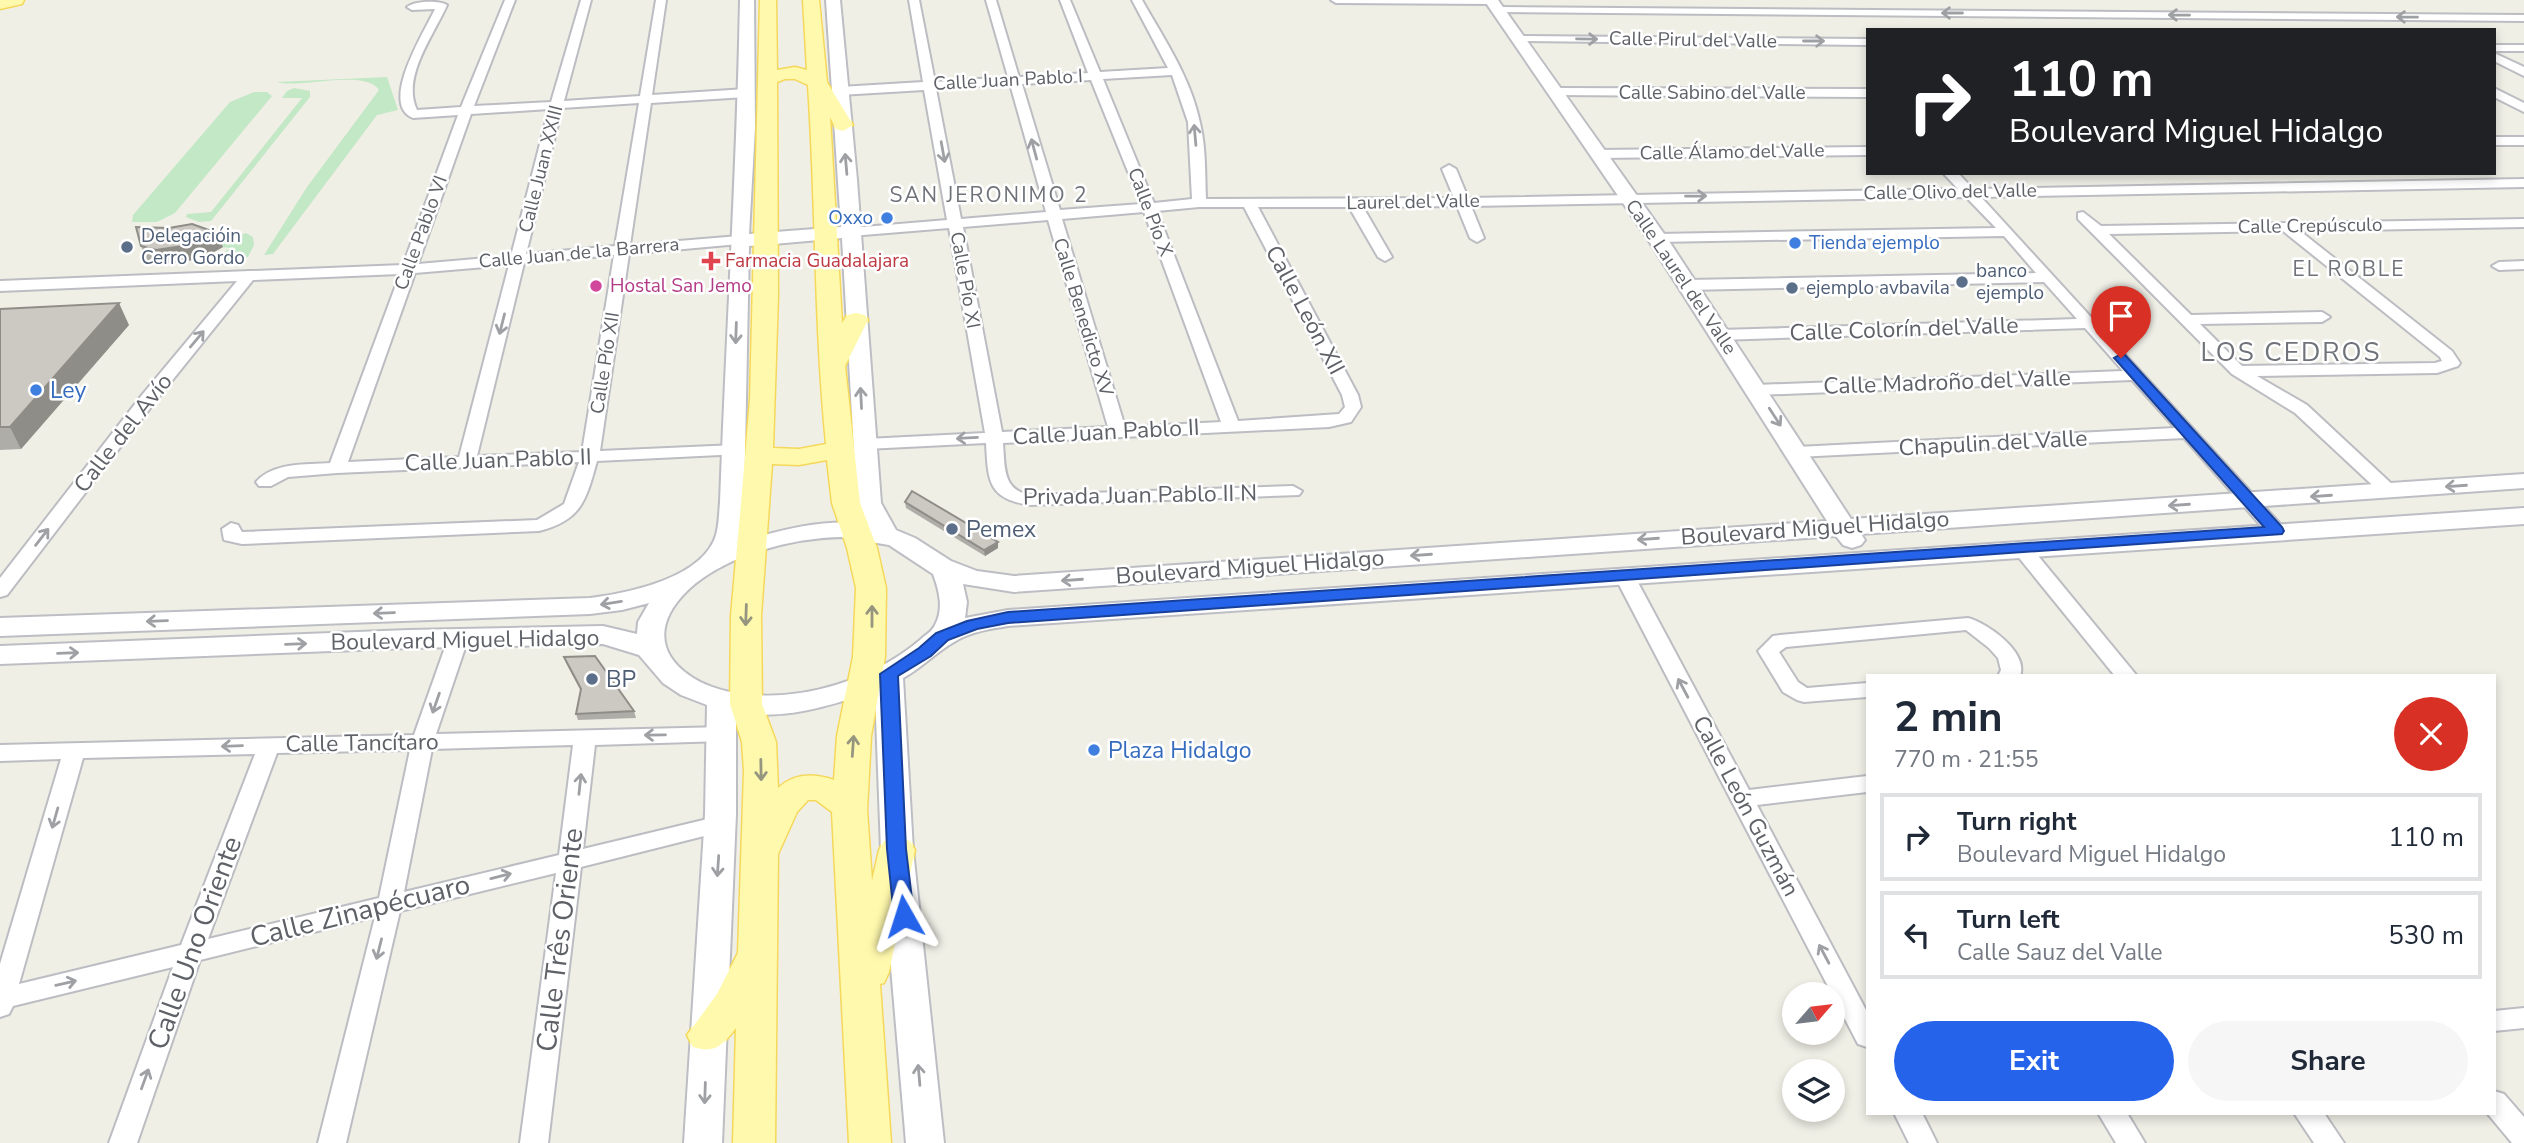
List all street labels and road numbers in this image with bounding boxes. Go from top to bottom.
street label: Calle Pirul del Valle [1609,26,1777,54]
street label: Calle Juan Pablo I [933,63,1083,97]
street label: Calle Sabino del Valle [1618,80,1806,106]
street label: Calle Juan XXIII [513,103,569,235]
street label: Calle Álamo del Valle [1639,137,1825,167]
street label: Calle Pío X [1121,164,1179,261]
street label: Calle Pablo VI [388,172,454,294]
street label: Calle Olivo del Valle [1863,177,2037,207]
street label: Laurel del Valle [1346,188,1480,216]
street label: Calle Laurel del Valle [1619,194,1743,360]
street label: Calle Crepúsculo [2237,212,2383,240]
street label: Calle Pío XI [944,230,986,330]
street label: Calle Juan de la Barrera [478,231,680,275]
street label: Calle Benedicto XV [1047,235,1120,400]
street label: Calle León XII [1258,240,1352,380]
street label: Calle Pío XII [584,310,626,416]
street label: Calle Colorín del Valle [1789,310,2019,348]
street label: Calle Madroño del Valle [1823,362,2071,402]
street label: Calle del Avío [67,367,179,499]
street label: Calle Juan Pablo II [1012,412,1200,452]
street label: Chapulin del Valle [1898,423,2088,463]
street label: Calle Juan Pablo II [404,441,592,479]
street label: Privada Juan Pablo II N [1023,477,1257,513]
street label: Boulevard Miguel Hidalgo [1680,503,1950,553]
street label: Boulevard Miguel Hidalgo [1115,542,1385,592]
street label: Boulevard Miguel Hidalgo [330,622,600,658]
street label: Calle León Guzmán [1685,710,1807,902]
street label: Calle Tancítaro [285,726,439,760]
street label: Calle Três Oriente [527,826,593,1054]
street label: Calle Uno Oriente [139,831,251,1055]
street label: Calle Zinapécuaro [246,865,474,957]

